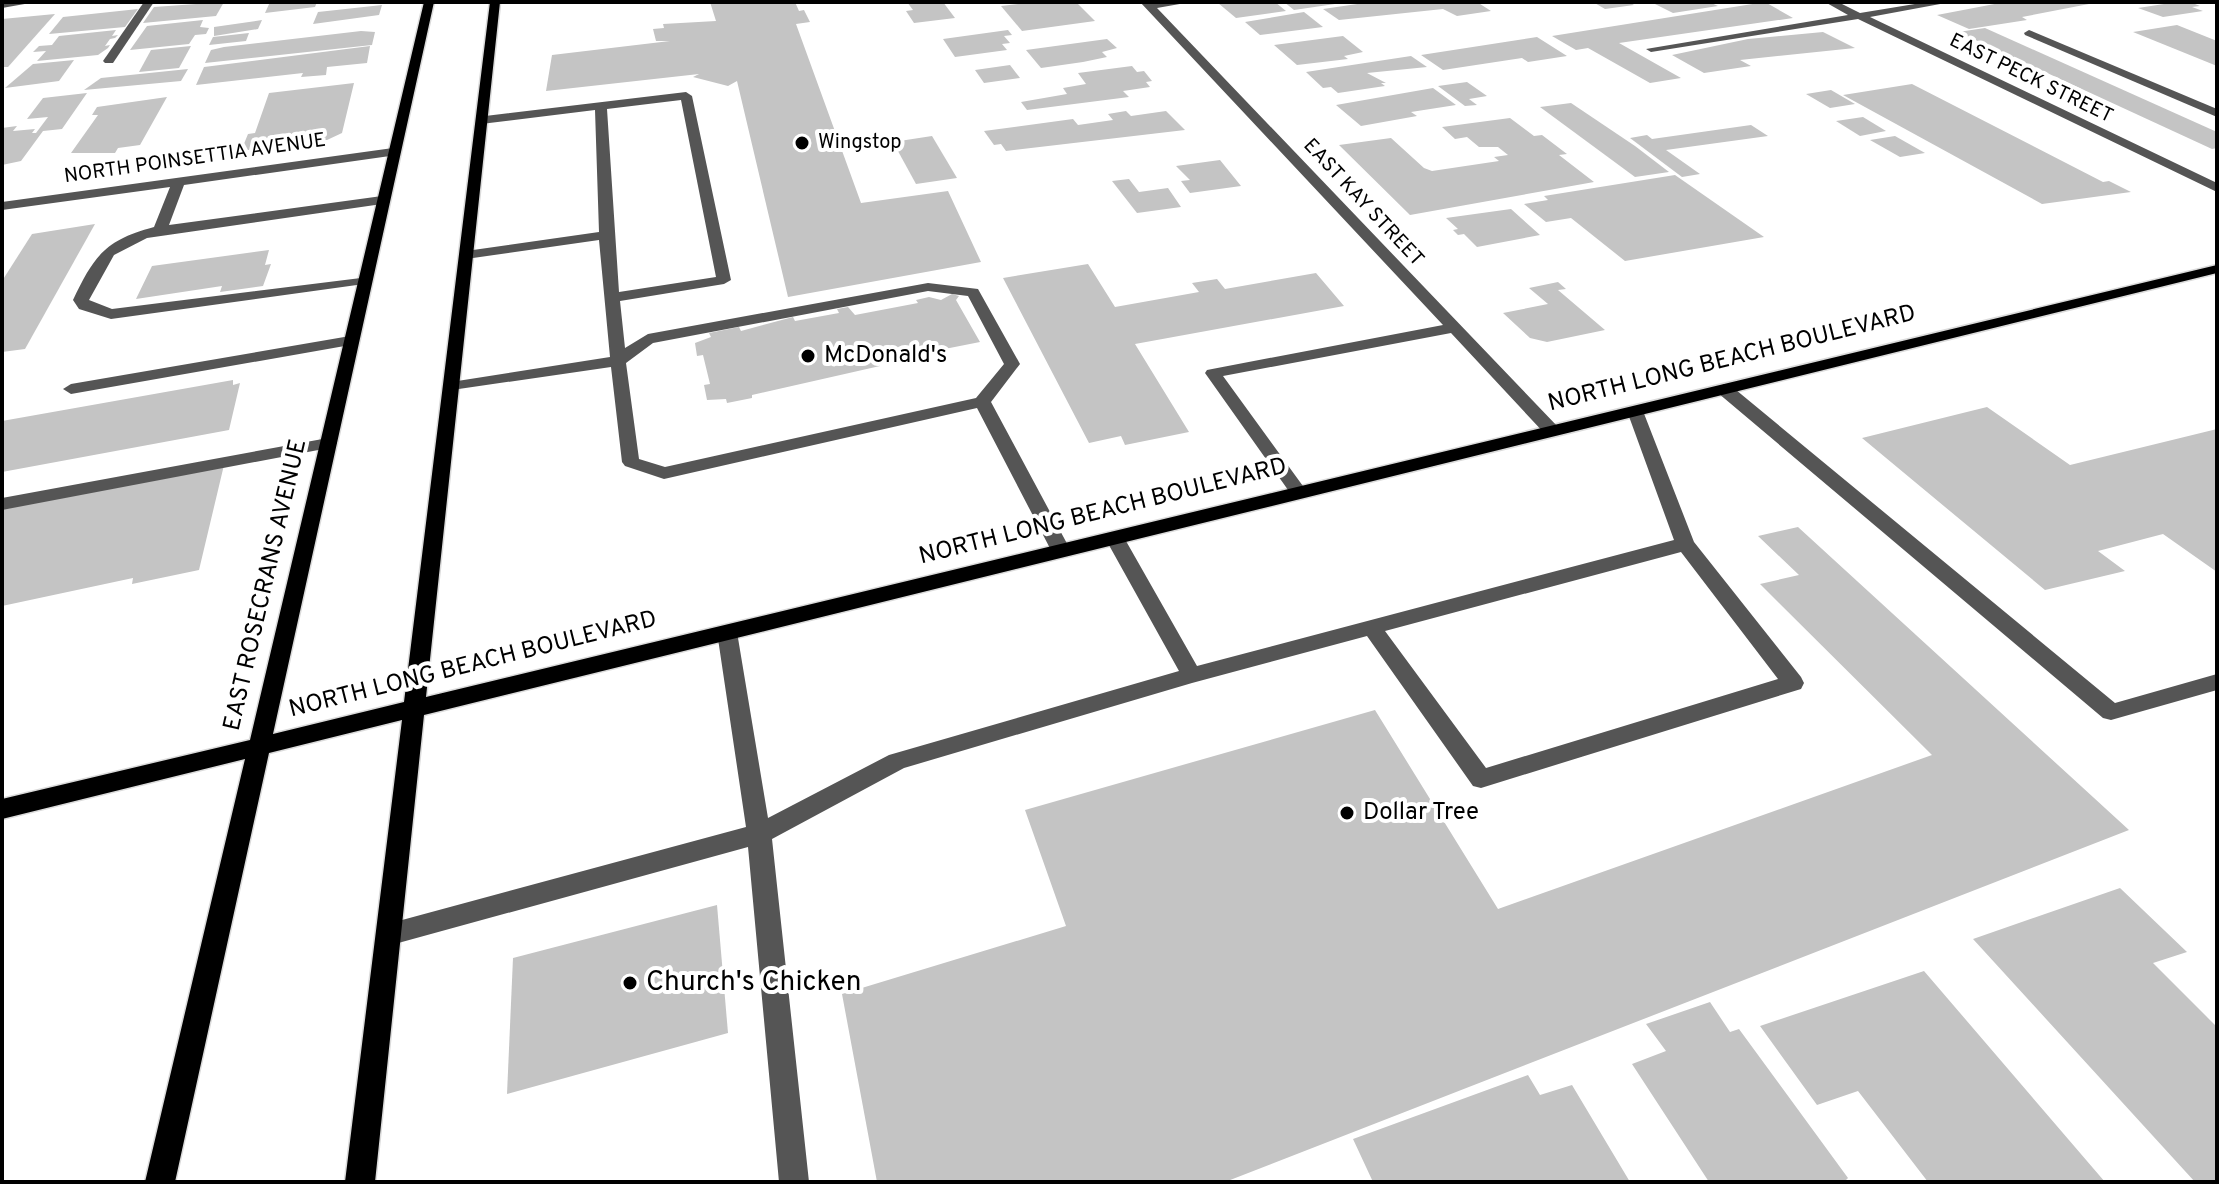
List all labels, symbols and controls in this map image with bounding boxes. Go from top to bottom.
street label: EAST PECK STREET [1945,28,2117,130]
street label: NORTH POINSETTIA AVENUE [62,128,328,190]
place label: Wingstop [818,130,902,156]
street label: EAST KAY STREET [1297,133,1429,273]
marker: Wingstop [793,134,811,152]
street label: NORTH LONG BEACH BOULEVARD [1545,299,1919,419]
place label: McDonald's [824,341,947,371]
marker: McDonald's [799,347,817,365]
street label: EAST ROSECRANS AVENUE [218,436,314,734]
street label: NORTH LONG BEACH BOULEVARD [916,452,1290,572]
street label: NORTH LONG BEACH BOULEVARD [286,605,660,725]
place label: Dollar Tree [1363,798,1479,828]
marker: Dollar Tree [1338,804,1356,822]
place label: Church's Chicken [646,965,862,1001]
marker: Church's Chicken [621,974,639,992]

